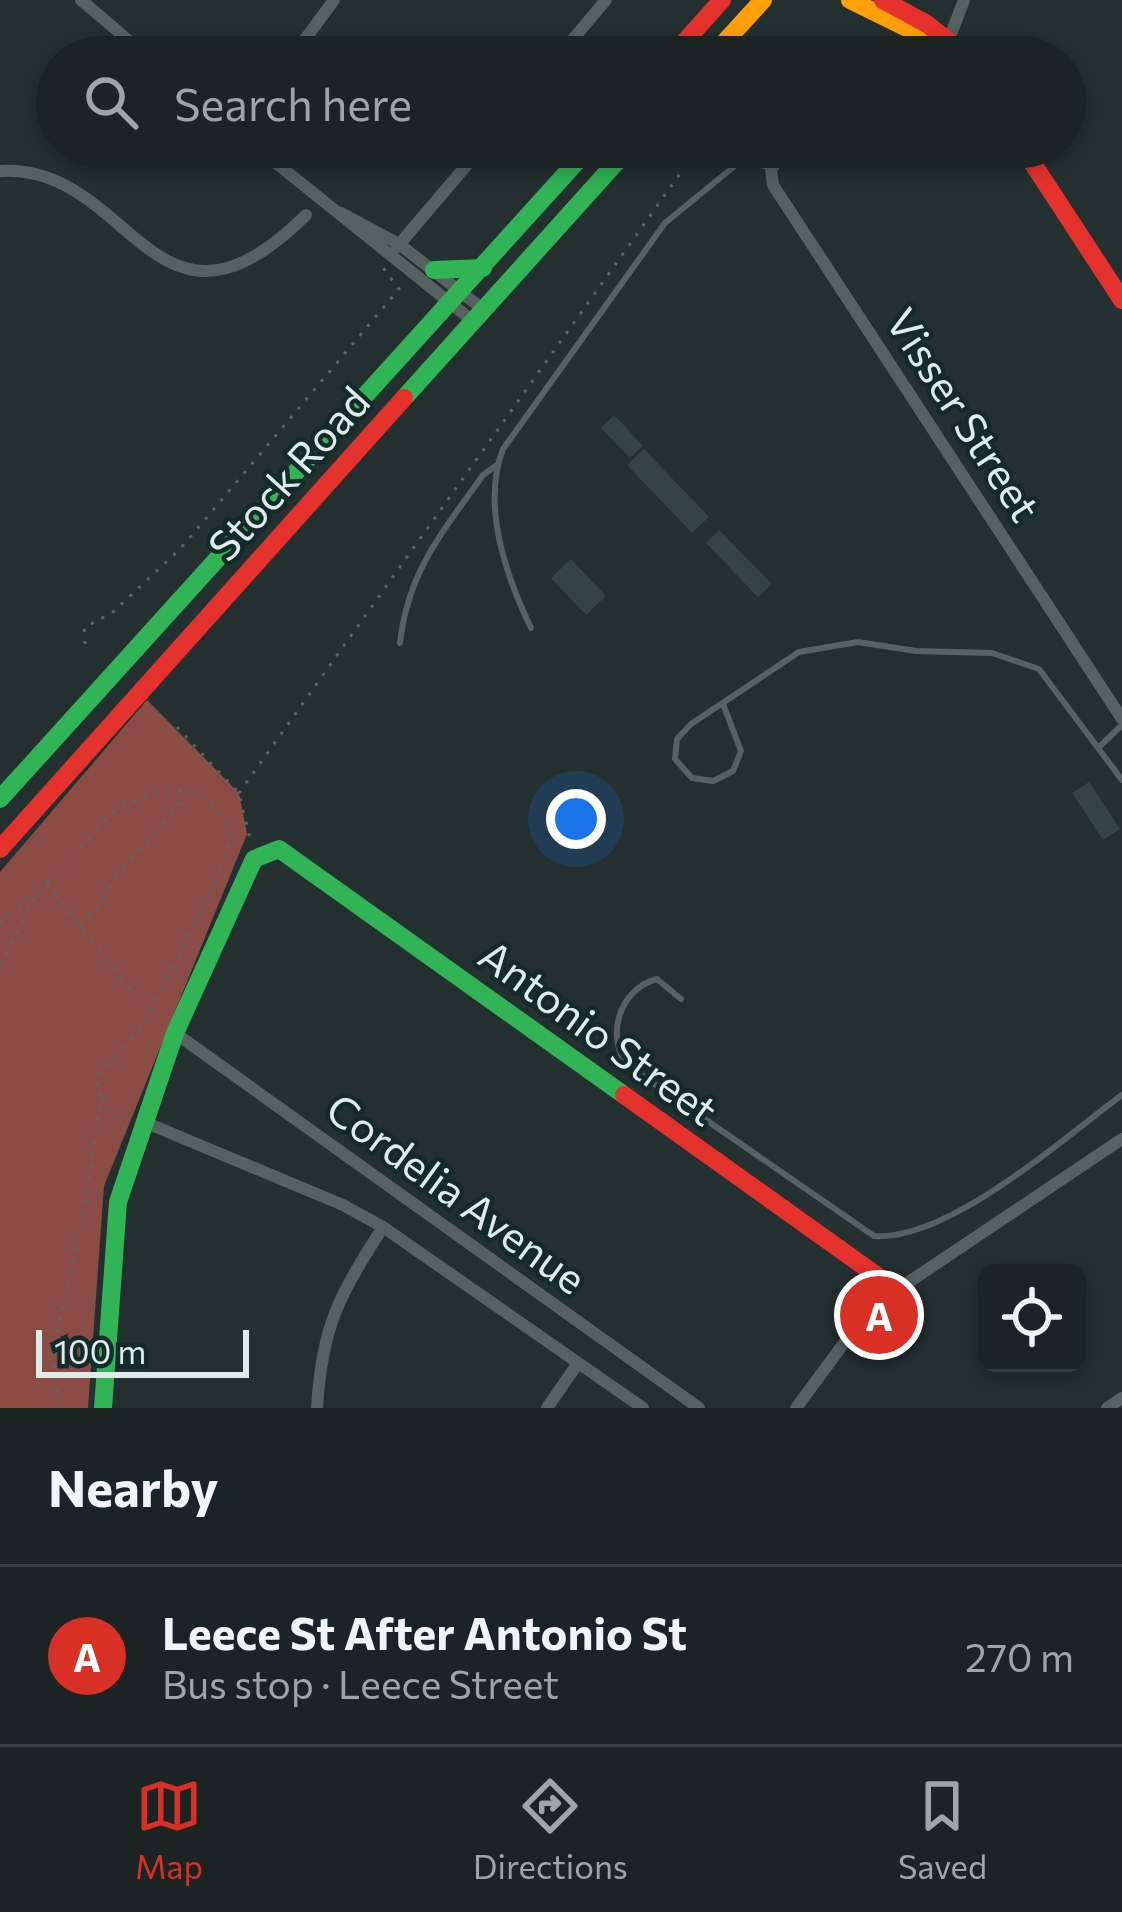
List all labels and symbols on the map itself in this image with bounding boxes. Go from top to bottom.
street label: Visser Street [877,298,1053,530]
street label: Stock Road [196,375,379,570]
your location [546,789,606,849]
street label: Antonio Street [470,928,728,1135]
street label: Cordelia Avenue [317,1081,597,1304]
pin: A [840,1270,918,1360]
scale bar [36,1324,249,1377]

